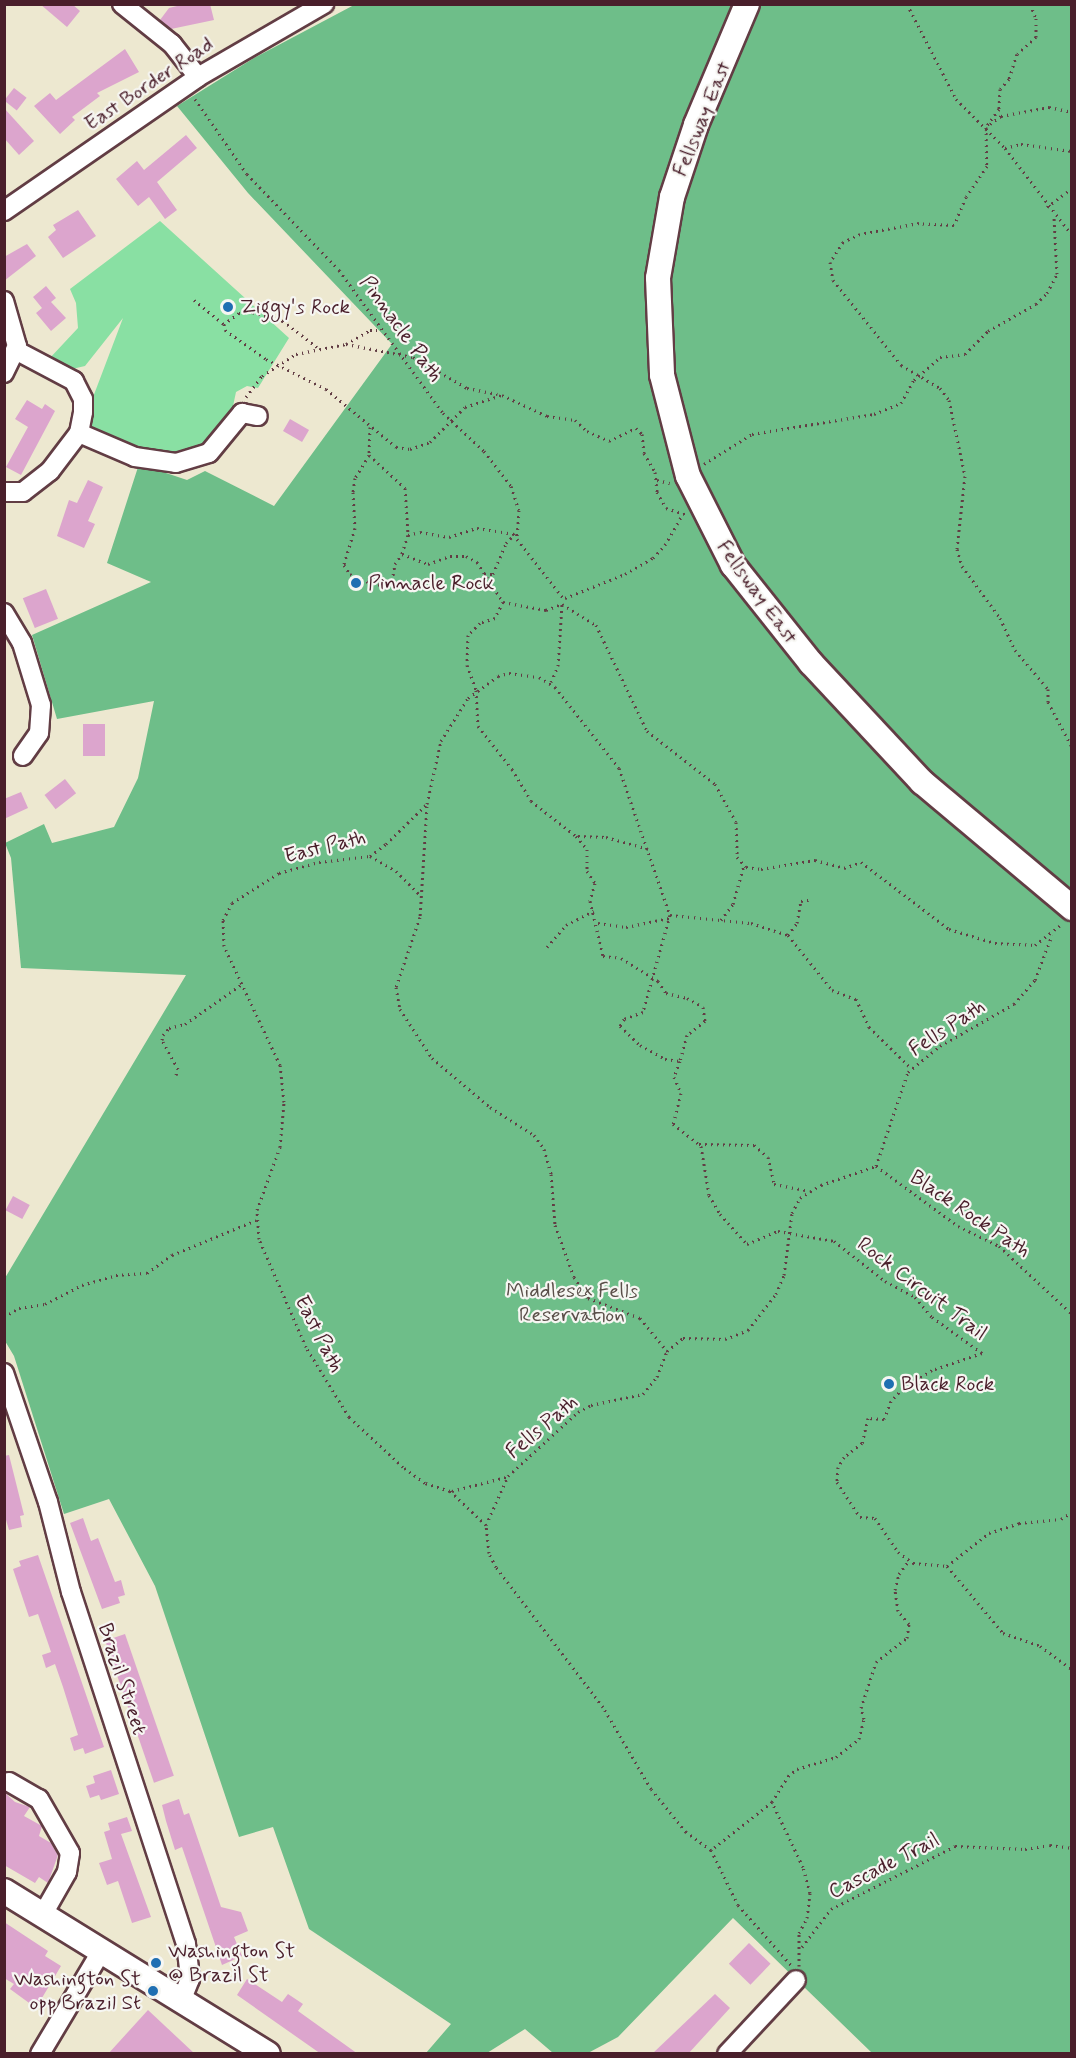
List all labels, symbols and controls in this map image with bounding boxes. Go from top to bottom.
street label: East Border Road [80,32,218,136]
street label: Fellsway East [668,60,736,178]
street label: Pinnacle Path [355,272,447,386]
place label: Ziggy's Rock [240,294,352,320]
marker: Ziggy's Rock [221,300,235,314]
street label: Fellsway East [712,537,802,647]
place label: Pinnacle Rock [368,570,492,596]
marker: Pinnacle Rock [349,576,363,590]
street label: East Path [282,825,368,869]
street label: Fells Path [904,994,990,1062]
street label: Black Rock Path [904,1164,1036,1264]
street label: Rock Circuit Trail [854,1233,990,1345]
park label: Middlesex Fells Reservation [506,1278,638,1328]
street label: East Path [289,1291,349,1377]
place label: Black Rock [901,1371,996,1397]
marker: Black Rock [882,1377,896,1391]
street label: Fells Path [501,1390,583,1464]
street label: Brazil Street [92,1618,152,1740]
street label: Cascade Trail [826,1828,942,1904]
place label: Washington St @ Brazil St [168,1938,294,1988]
marker: Washington St @ Brazil St [149,1956,163,1970]
place label: Washington St opp Brazil St [15,1966,141,2016]
marker: Washington St opp Brazil St [146,1984,160,1998]

